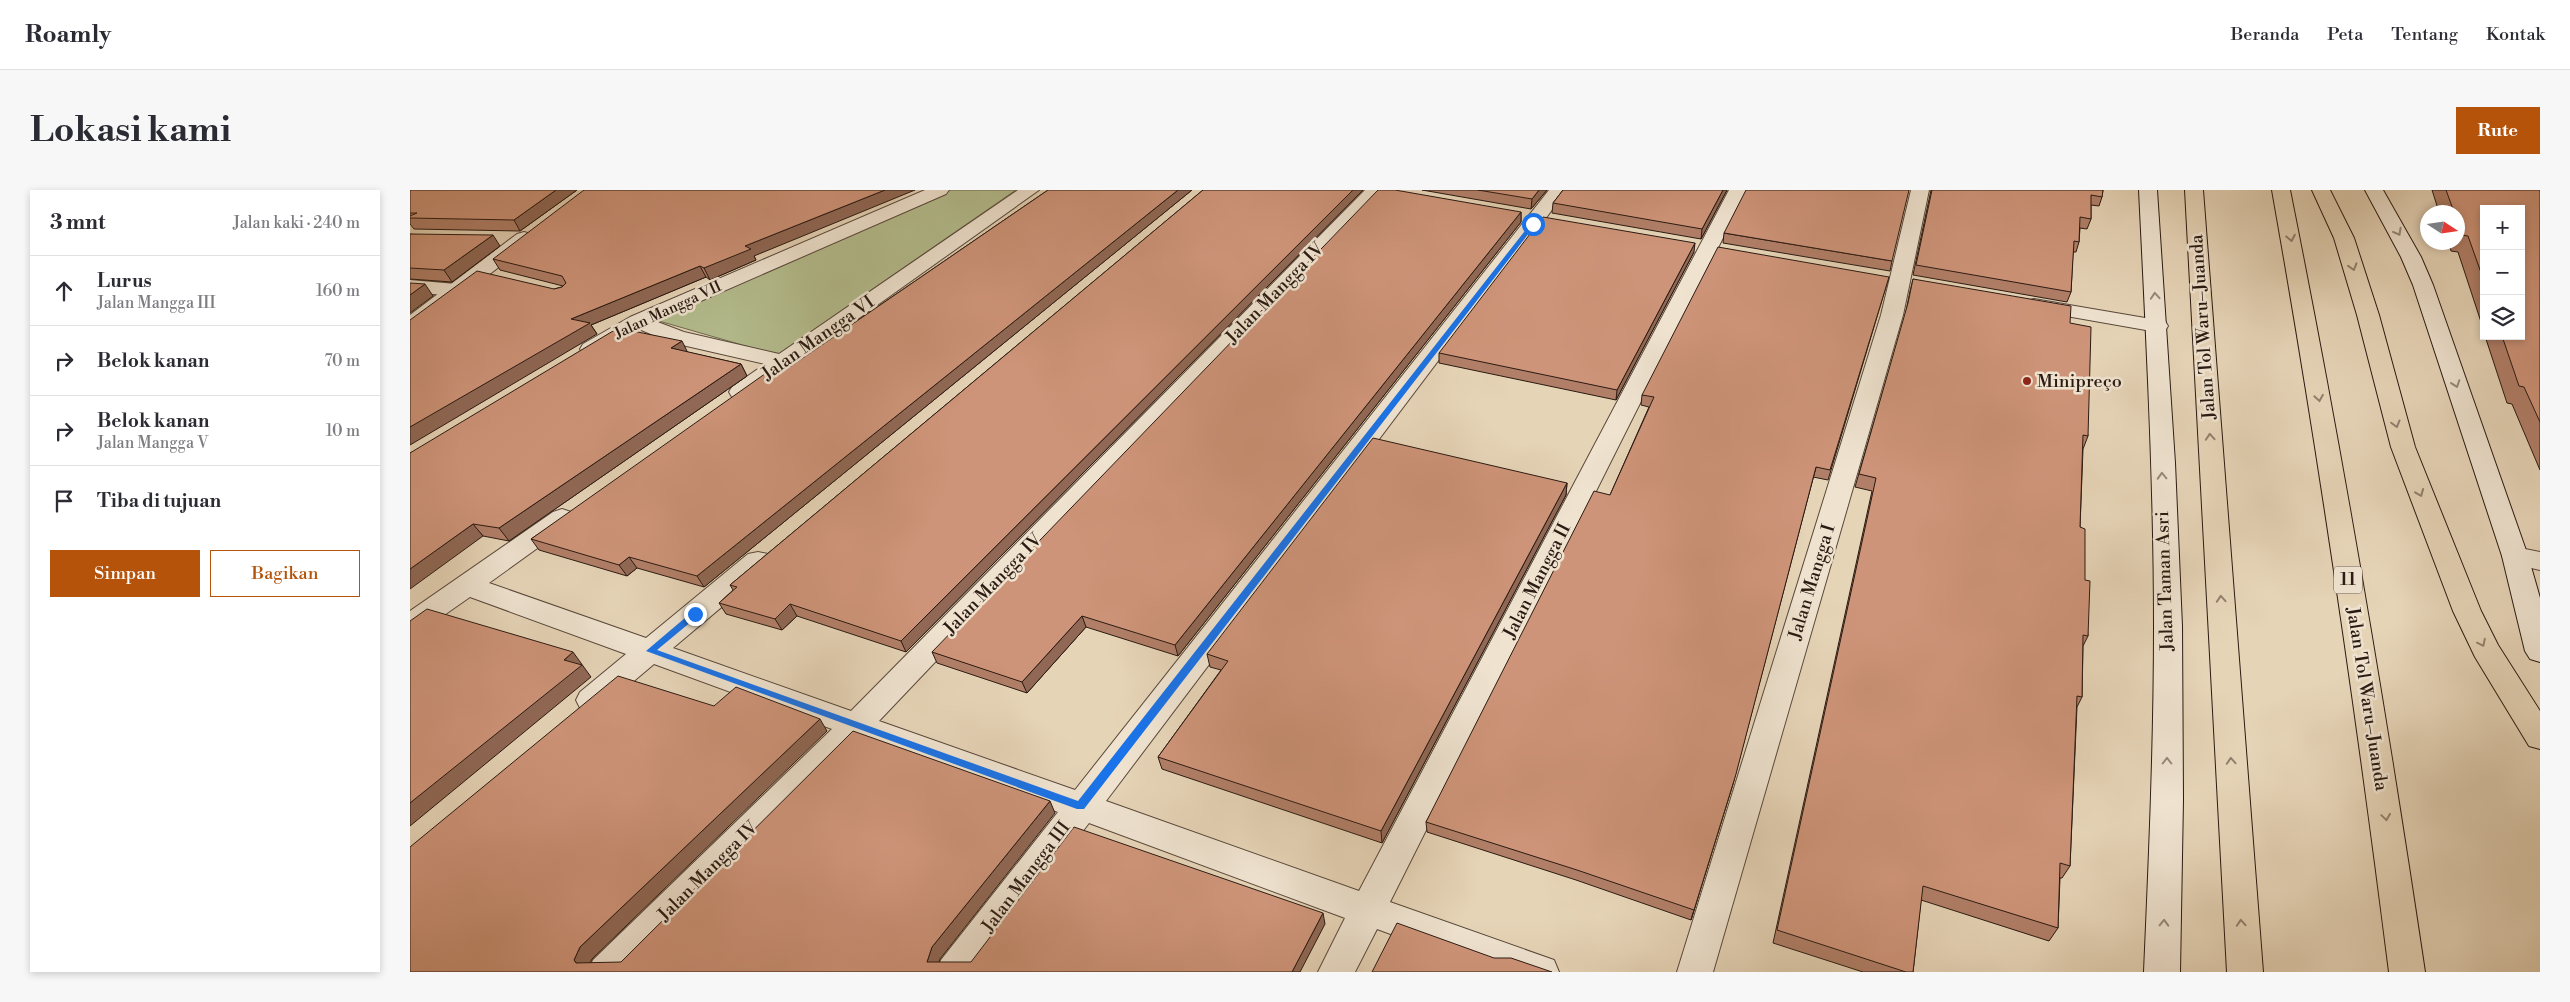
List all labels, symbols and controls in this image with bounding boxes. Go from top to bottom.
text: Roamly [25,20,111,50]
text: Beranda [2231,23,2299,46]
text: Peta [2327,23,2363,46]
text: Tentang [2391,23,2458,46]
text: Kontak [2486,23,2545,46]
button: Rute [2456,107,2540,154]
text: Lokasi kami [30,109,231,152]
north arrow [2420,205,2465,250]
map controls [2480,205,2525,340]
button: + [2480,205,2525,250]
text: 3 mnt [50,210,105,236]
text: Jalan kaki · 240 m [233,213,360,233]
route start [1522,213,1545,236]
one-way arrow [2392,227,2402,236]
street label: Jalan Tol Waru–Juanda [2185,233,2221,421]
one-way arrow [2285,233,2295,242]
street label: Jalan Mangga IV [1220,237,1329,349]
button: − [2480,250,2525,295]
one-way arrow [2347,263,2357,271]
text: Lurus [97,269,152,293]
icon: ahead [50,277,78,305]
street label: Jalan Mangga VII [610,277,725,344]
text: 160 m [316,281,360,301]
street label: Jalan Mangga VI [756,290,879,386]
one-way arrow [2149,292,2160,300]
text: Jalan Mangga III [97,293,215,313]
button: layers [2480,295,2525,340]
icon: right [50,347,78,375]
text: Belok kanan [97,349,210,373]
text: 70 m [324,351,360,371]
place label: Minipreço [2037,370,2122,393]
marker: Minipreço [2021,375,2033,387]
one-way arrow [2451,379,2461,388]
one-way arrow [2314,393,2324,402]
text: Belok kanan [97,409,210,433]
icon: right [50,417,78,445]
one-way arrow [2391,419,2401,427]
text: 10 m [326,421,360,441]
text: Jalan Mangga V [97,433,209,453]
one-way arrow [2205,433,2216,441]
one-way arrow [2157,472,2168,480]
icon: arrive [50,487,78,515]
one-way arrow [2414,488,2425,497]
text: Tiba di tujuan [97,489,221,513]
street label: Jalan Taman Asri [2151,511,2179,652]
street label: Jalan Mangga II [1498,519,1576,643]
street label: Jalan Mangga I [1783,521,1841,644]
street label: Jalan Mangga IV [938,528,1047,640]
button: Simpan [50,550,200,597]
button: Bagikan [210,550,360,597]
road number: 11 [2334,566,2362,594]
one-way arrow [2215,595,2226,603]
route end [684,603,707,626]
street label: Jalan Tol Waru–Juanda [2341,605,2393,793]
one-way arrow [2476,638,2486,647]
one-way arrow [2162,757,2172,764]
one-way arrow [2226,757,2237,765]
one-way arrow [2381,813,2391,822]
street label: Jalan Mangga IV [652,816,763,927]
street label: Jalan Mangga III [976,817,1075,938]
one-way arrow [2158,919,2169,927]
one-way arrow [2236,919,2247,927]

